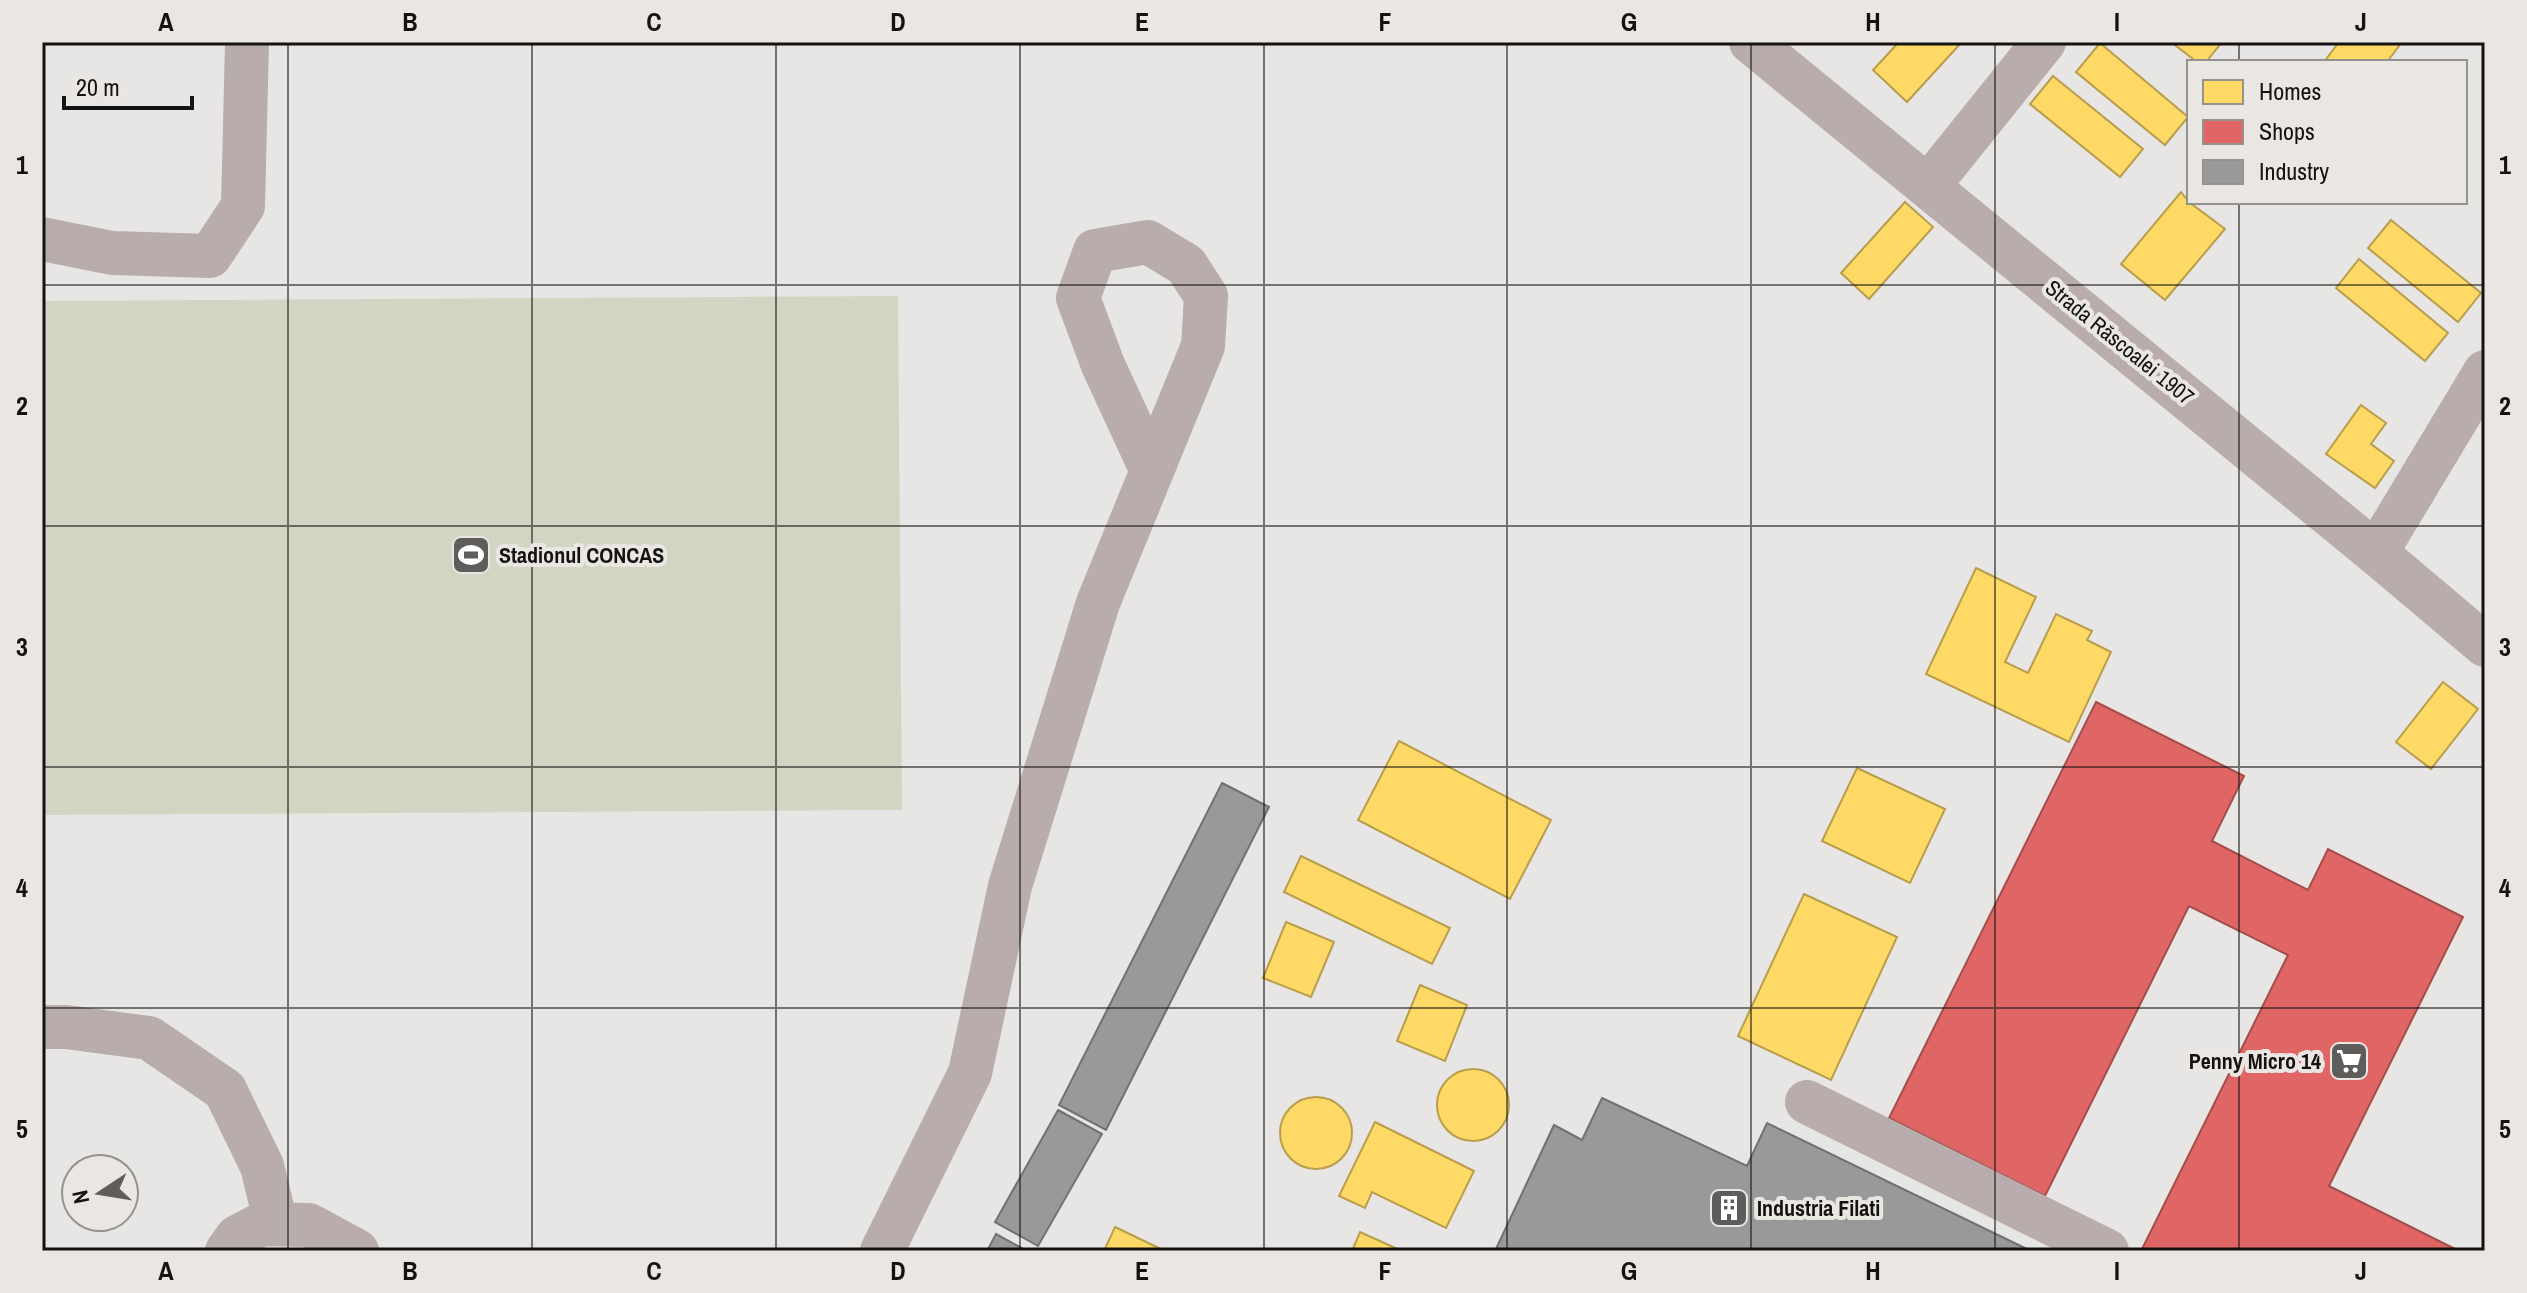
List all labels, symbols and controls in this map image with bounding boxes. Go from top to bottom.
text: A [158,4,174,39]
text: B [402,4,418,39]
text: C [646,4,662,39]
text: D [890,4,906,39]
text: E [1135,4,1149,39]
text: F [1378,4,1392,39]
text: G [1621,4,1637,39]
text: H [1865,4,1881,39]
text: I [2114,4,2120,39]
text: J [2355,4,2367,39]
scale bar [64,60,192,110]
legend [2187,60,2467,204]
text: 20 m [76,71,120,103]
text: Homes [2259,75,2321,107]
text: Shops [2259,115,2315,147]
text: 1 [16,147,28,182]
text: 1 [2499,147,2511,182]
text: Industry [2259,155,2329,187]
street label: Strada Răscoalei 1907 [2039,273,2201,411]
text: 2 [16,388,28,423]
text: 2 [2499,388,2511,423]
sports icon: Stadionul CONCAS [450,534,492,576]
place label: Stadionul CONCAS [499,540,664,570]
text: 3 [16,629,28,664]
text: 3 [2499,629,2511,664]
text: 4 [16,870,28,905]
text: 4 [2499,870,2511,905]
supermarket icon: Penny Micro 14 [2328,1040,2370,1082]
place label: Penny Micro 14 [2189,1046,2321,1076]
text: 5 [16,1111,28,1146]
text: 5 [2499,1111,2511,1146]
north arrow [60,1153,140,1233]
building icon: Industria Filati [1708,1187,1750,1229]
text: N [64,1188,96,1207]
place label: Industria Filati [1757,1193,1880,1223]
text: A [158,1253,174,1288]
text: B [402,1253,418,1288]
text: C [646,1253,662,1288]
text: D [890,1253,906,1288]
text: E [1135,1253,1149,1288]
text: F [1378,1253,1392,1288]
text: G [1621,1253,1637,1288]
text: H [1865,1253,1881,1288]
text: I [2114,1253,2120,1288]
text: J [2355,1253,2367,1288]

